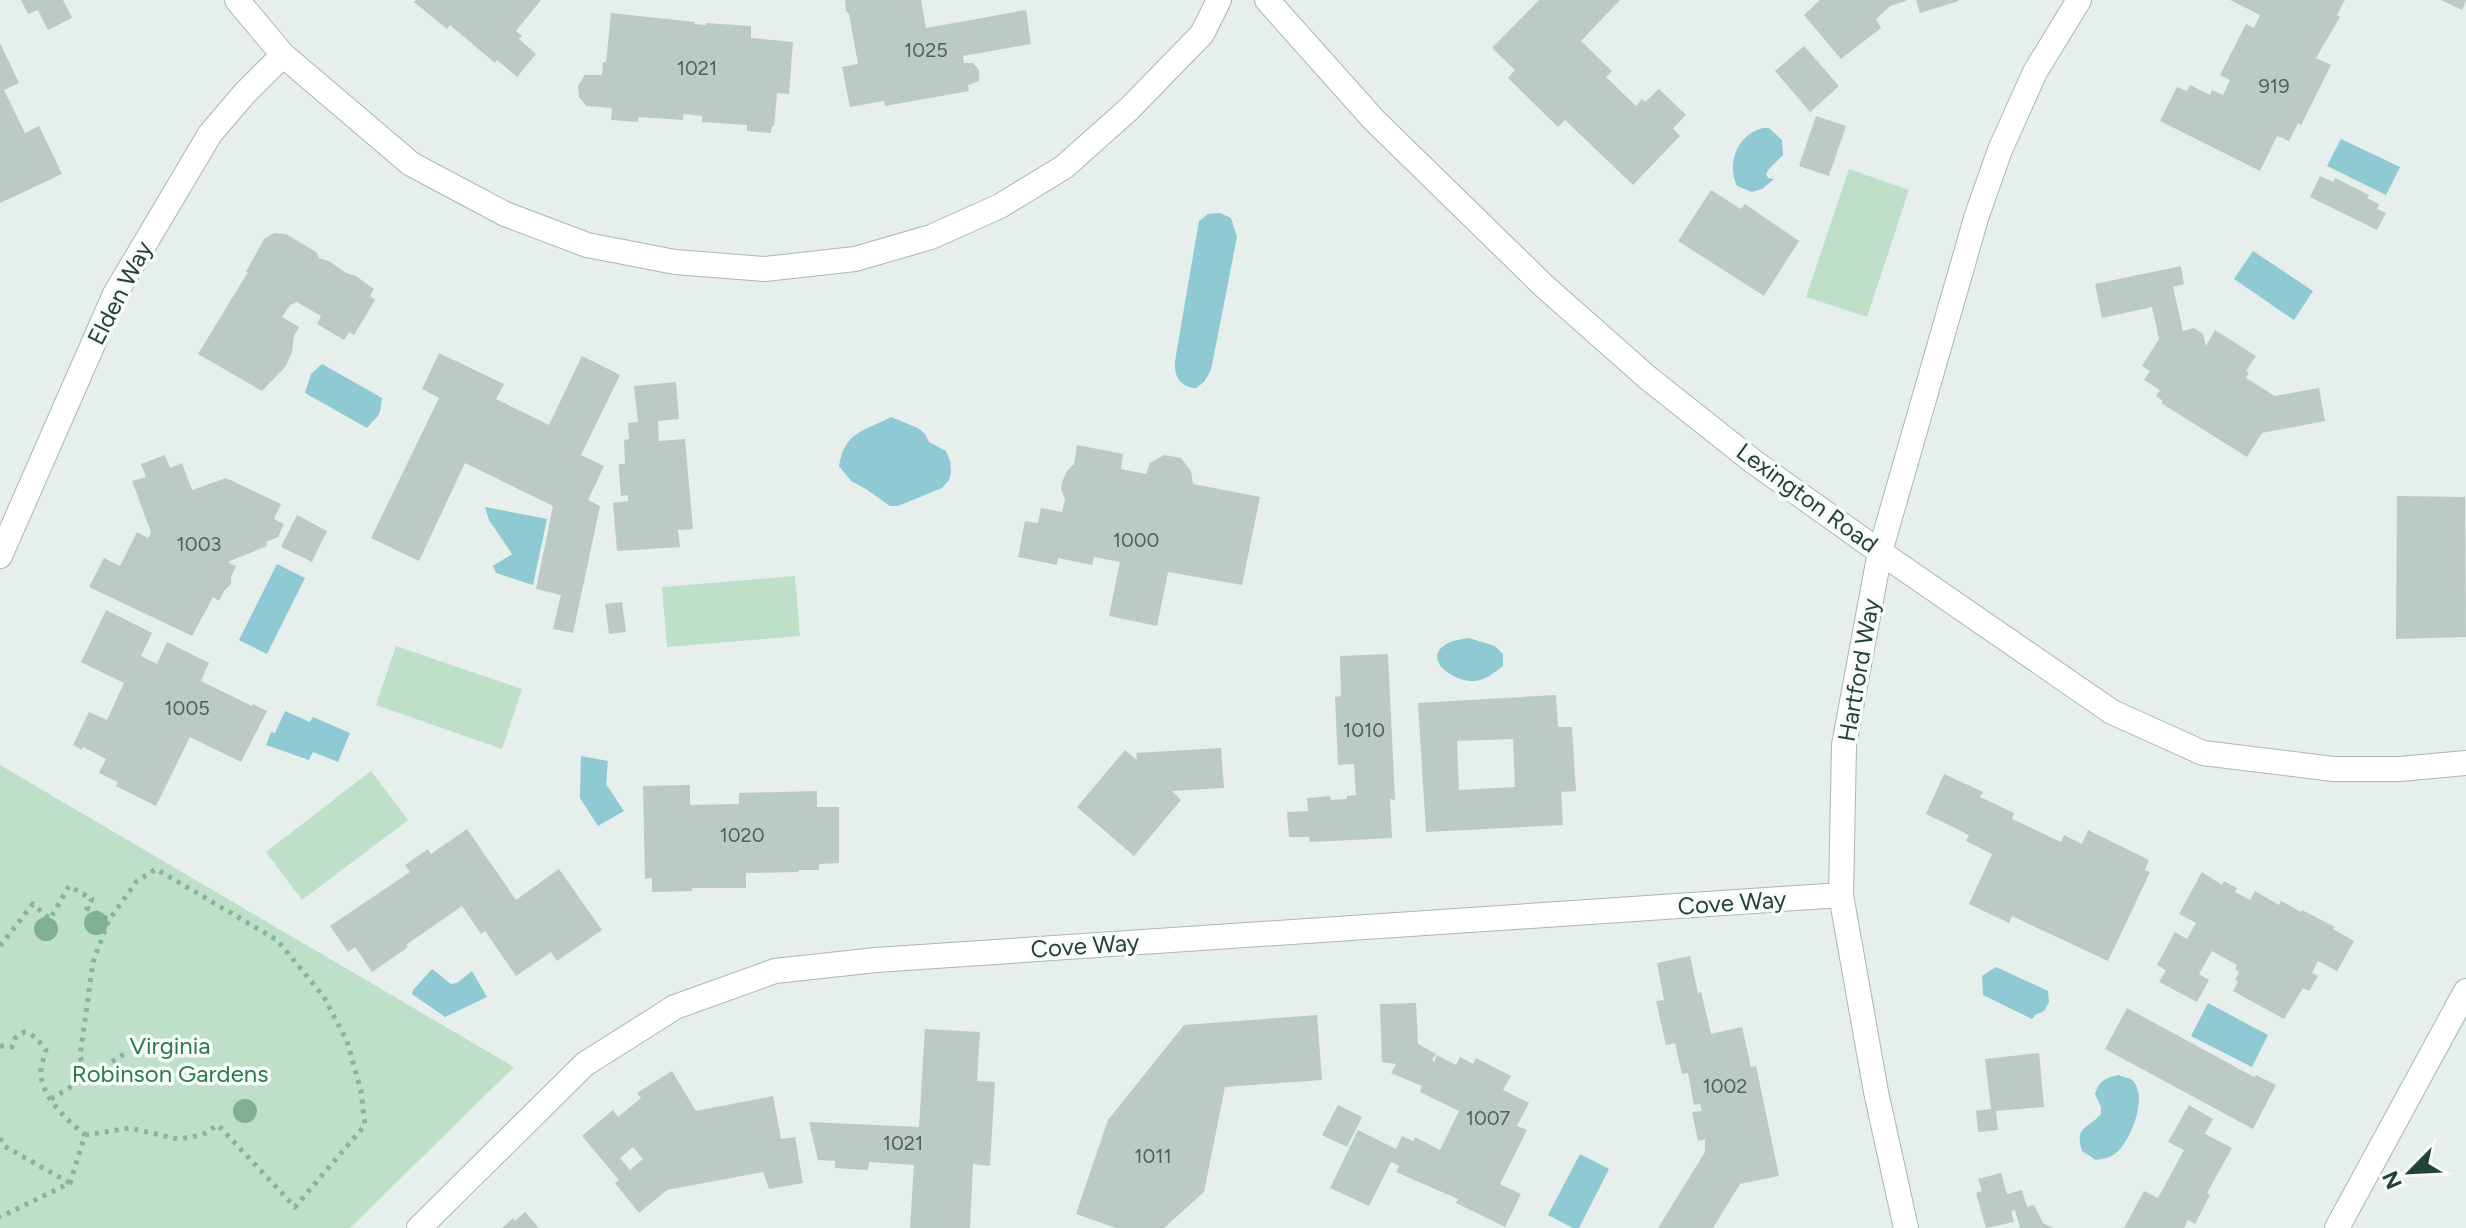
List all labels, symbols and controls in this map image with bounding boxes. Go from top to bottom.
house number: 1025 [904,38,948,62]
house number: 1021 [677,56,717,80]
house number: 919 [2259,74,2289,98]
street label: Elden Way [81,236,158,350]
street label: Lexington Road [1731,437,1884,559]
house number: 1000 [1113,528,1159,552]
house number: 1003 [177,532,221,556]
street label: Hartford Way [1832,596,1885,744]
house number: 1005 [164,696,210,720]
house number: 1010 [1343,718,1385,742]
house number: 1020 [719,823,765,847]
street label: Cove Way [1677,884,1788,921]
street label: Cove Way [1030,927,1141,964]
park label: Virginia Robinson Gardens [72,1031,268,1088]
house number: 1002 [1702,1074,1748,1098]
house number: 1007 [1466,1106,1511,1130]
house number: 1021 [883,1131,923,1155]
north arrow [2370,1132,2450,1212]
house number: 1011 [1134,1144,1172,1168]
text: N [2376,1167,2408,1193]

